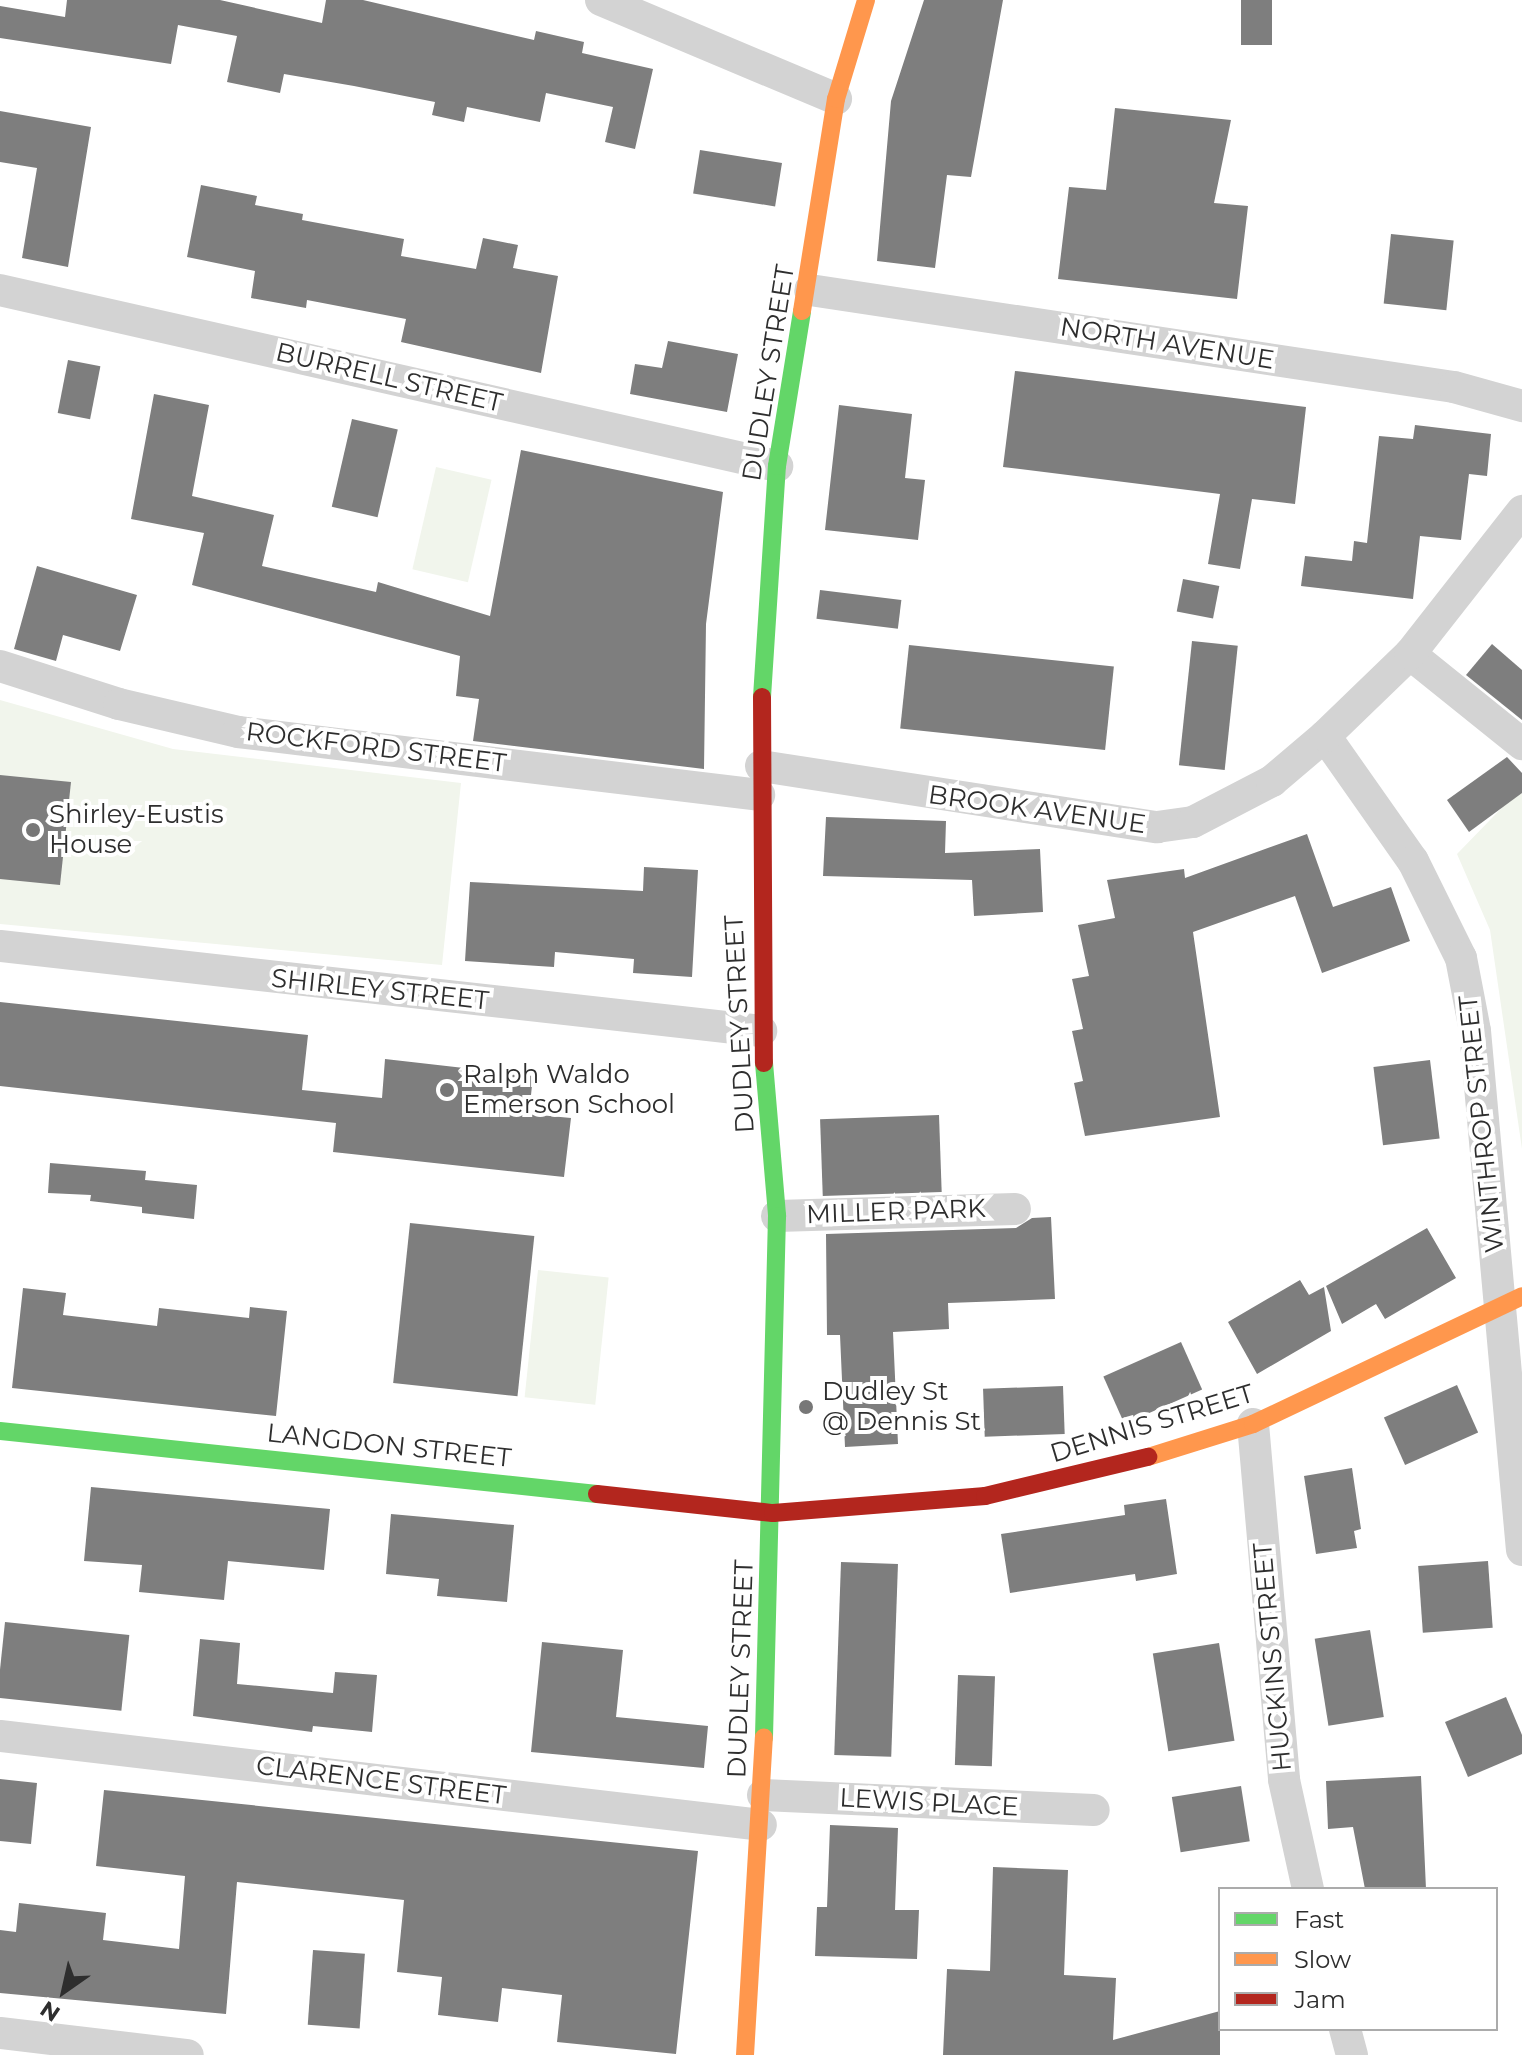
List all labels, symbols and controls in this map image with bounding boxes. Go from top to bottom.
street label: DUDLEY STREET [737,263,801,483]
street label: NORTH AVENUE [1058,312,1276,376]
street label: BURRELL STREET [273,337,505,419]
street label: ROCKFORD STREET [244,717,508,779]
street label: BROOK AVENUE [926,779,1148,841]
place label: Shirley-Eustis House [49,799,224,860]
marker: Shirley-Eustis House [24,821,42,839]
street label: DUDLEY STREET [719,914,761,1134]
street label: SHIRLEY STREET [270,963,490,1017]
street label: WINTHROP STREET [1453,994,1511,1254]
place label: Ralph Waldo Emerson School [463,1059,675,1120]
marker: Ralph Waldo Emerson School [438,1081,456,1099]
street label: MILLER PARK [806,1193,986,1231]
place label: Dudley St @ Dennis St [822,1376,981,1438]
street label: DENNIS STREET [1047,1378,1257,1470]
marker: Dudley St @ Dennis St [797,1398,815,1416]
street label: LANGDON STREET [265,1418,513,1474]
street label: HUCKINS STREET [1247,1541,1299,1773]
street label: DUDLEY STREET [722,1559,760,1779]
street label: CLARENCE STREET [254,1750,508,1812]
street label: LEWIS PLACE [839,1783,1019,1823]
legend [1218,1887,1498,2031]
text: Fast [1294,1905,1344,1934]
text: Slow [1294,1945,1351,1974]
north arrow [24,1951,104,2031]
text: Jam [1294,1985,1346,2014]
text: N [35,1995,65,2027]

